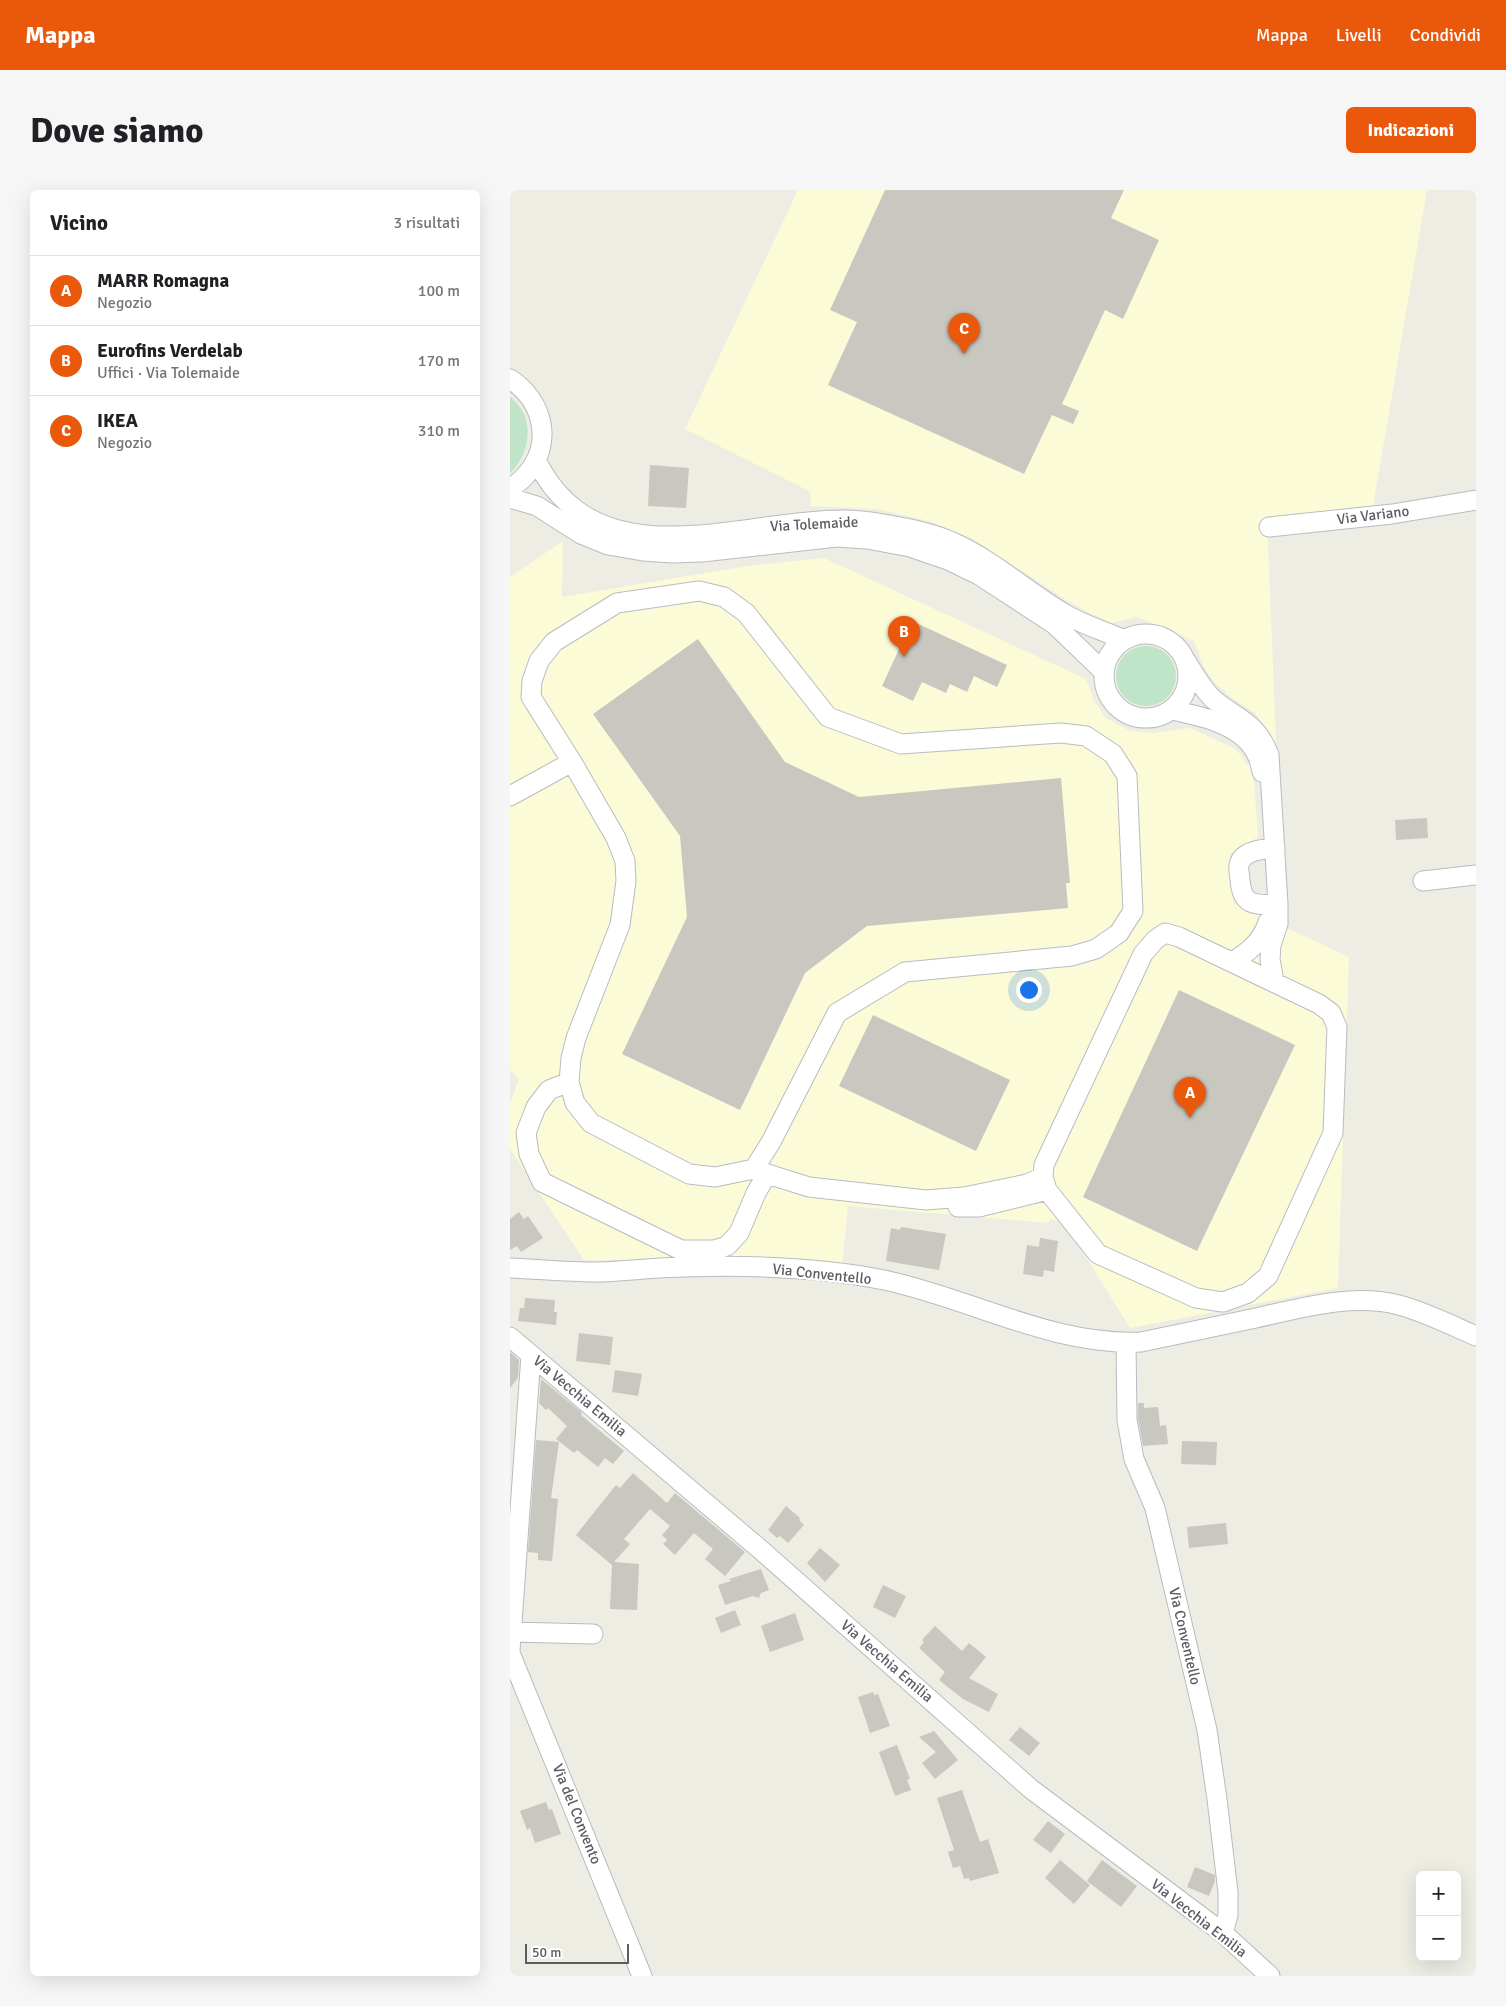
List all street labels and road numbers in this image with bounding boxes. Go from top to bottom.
street label: Via Variano [1336,502,1410,528]
street label: Via Tolemaide [769,513,859,535]
street label: Via Conventello [772,1260,873,1288]
street label: Via Vecchia Emilia [530,1352,630,1440]
street label: Via Conventello [1165,1585,1205,1687]
street label: Via Vecchia Emilia [837,1616,937,1706]
street label: Via del Convento [549,1761,605,1867]
street label: Via Vecchia Emilia [1147,1875,1251,1961]

